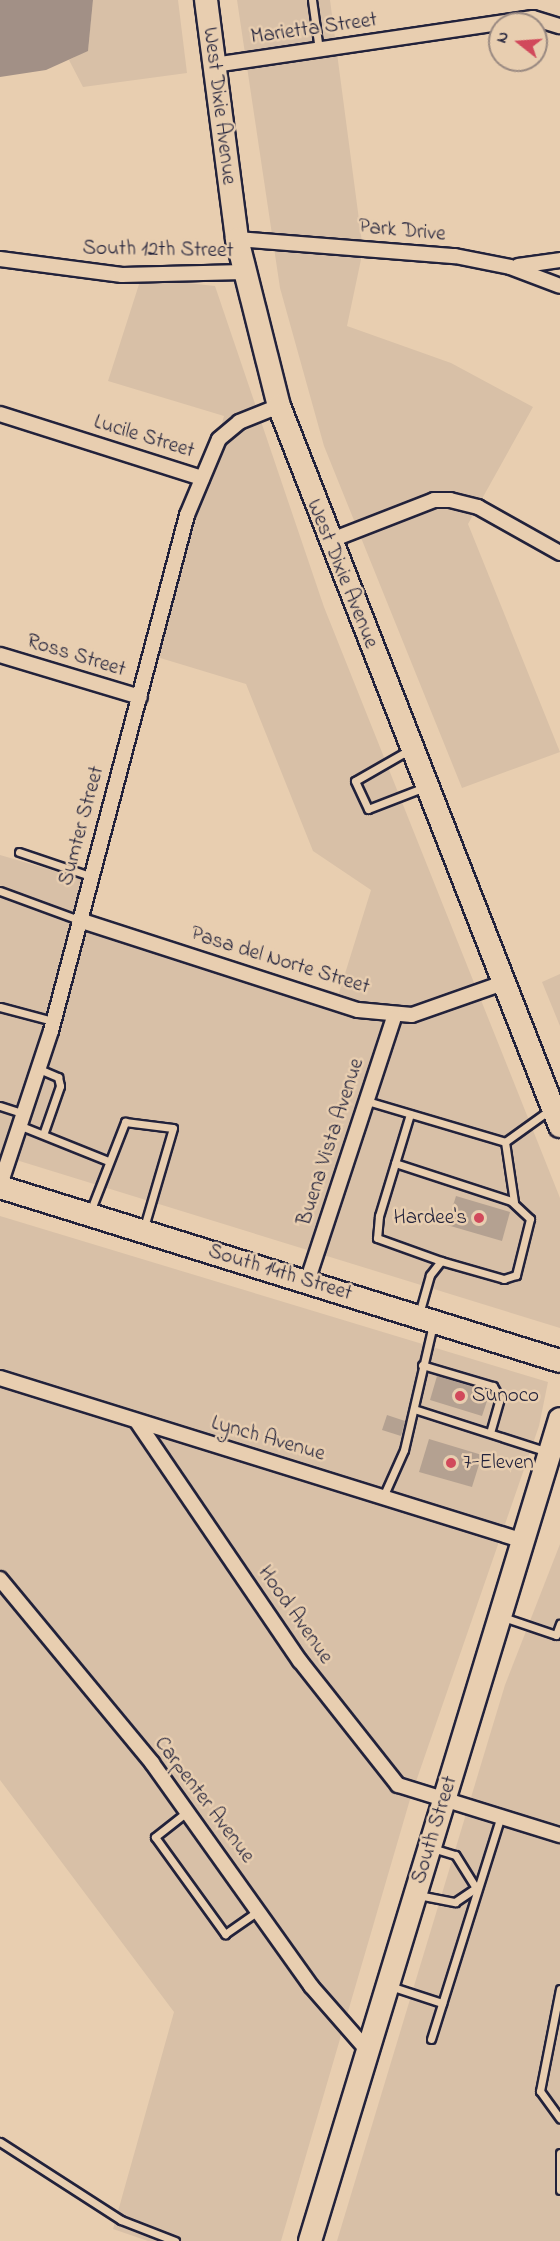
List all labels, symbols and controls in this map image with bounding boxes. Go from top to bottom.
street label: Marietta Street [249,8,379,50]
north arrow [488,12,548,72]
street label: West Dixie Avenue [197,26,241,186]
text: N [490,29,516,46]
street label: Park Drive [358,215,446,247]
street label: South 12th Street [82,236,234,264]
street label: Lucile Street [91,410,197,464]
street label: West Dixie Avenue [301,496,383,652]
street label: Ross Street [24,629,128,683]
street label: Sumter Street [54,763,110,889]
street label: Pasa del Norte Street [188,922,372,1000]
street label: Buena Vista Avenue [292,1055,370,1229]
place label: Hardee's [393,1205,467,1231]
marker: Hardee's [472,1211,486,1225]
street label: South 14th Street [205,1239,355,1307]
place label: Sunoco [472,1383,539,1409]
marker: Sunoco [453,1389,467,1403]
street label: Lynch Avenue [208,1411,328,1467]
place label: 7-Eleven [463,1450,534,1476]
marker: 7-Eleven [444,1456,458,1470]
street label: Hood Avenue [252,1561,338,1669]
street label: Carpenter Avenue [148,1732,260,1868]
street label: South Street [407,1773,463,1887]

